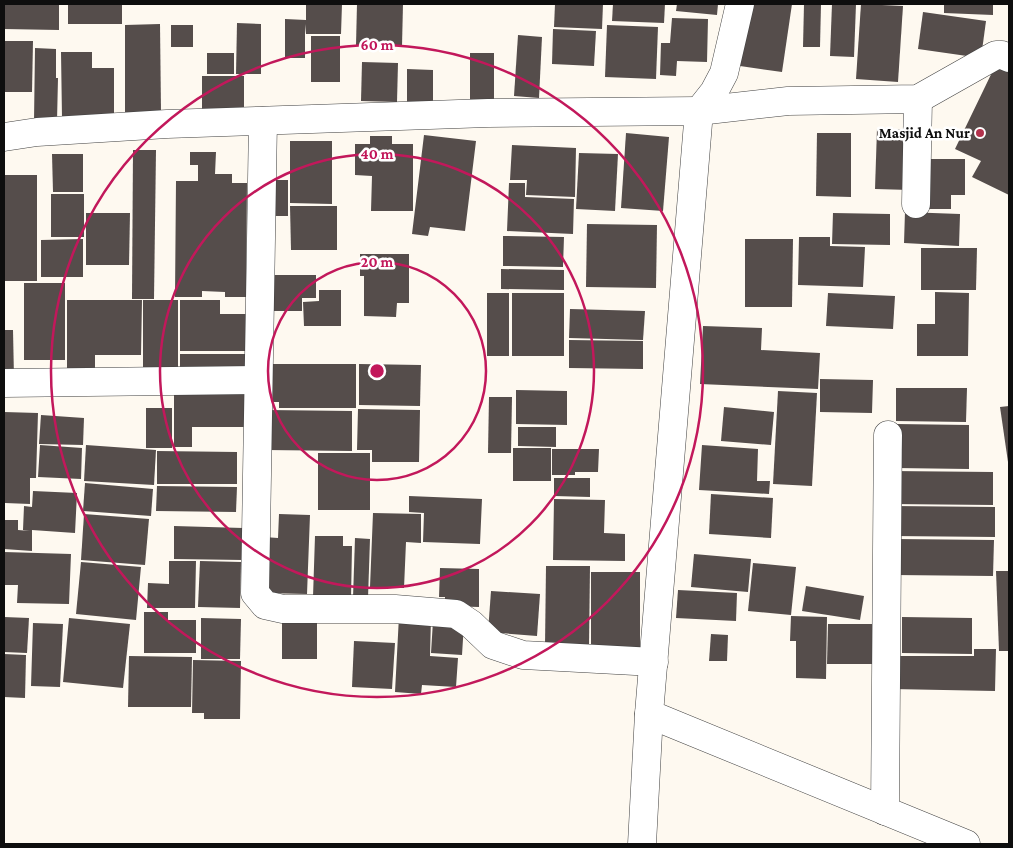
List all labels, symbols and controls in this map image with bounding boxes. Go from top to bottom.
text: 60 m [361,37,394,53]
place label: Masjid An Nur [879,125,970,142]
marker: Masjid An Nur [974,127,986,139]
text: 40 m [361,146,394,162]
text: 20 m [361,254,393,270]
centre of rings [368,362,386,380]

